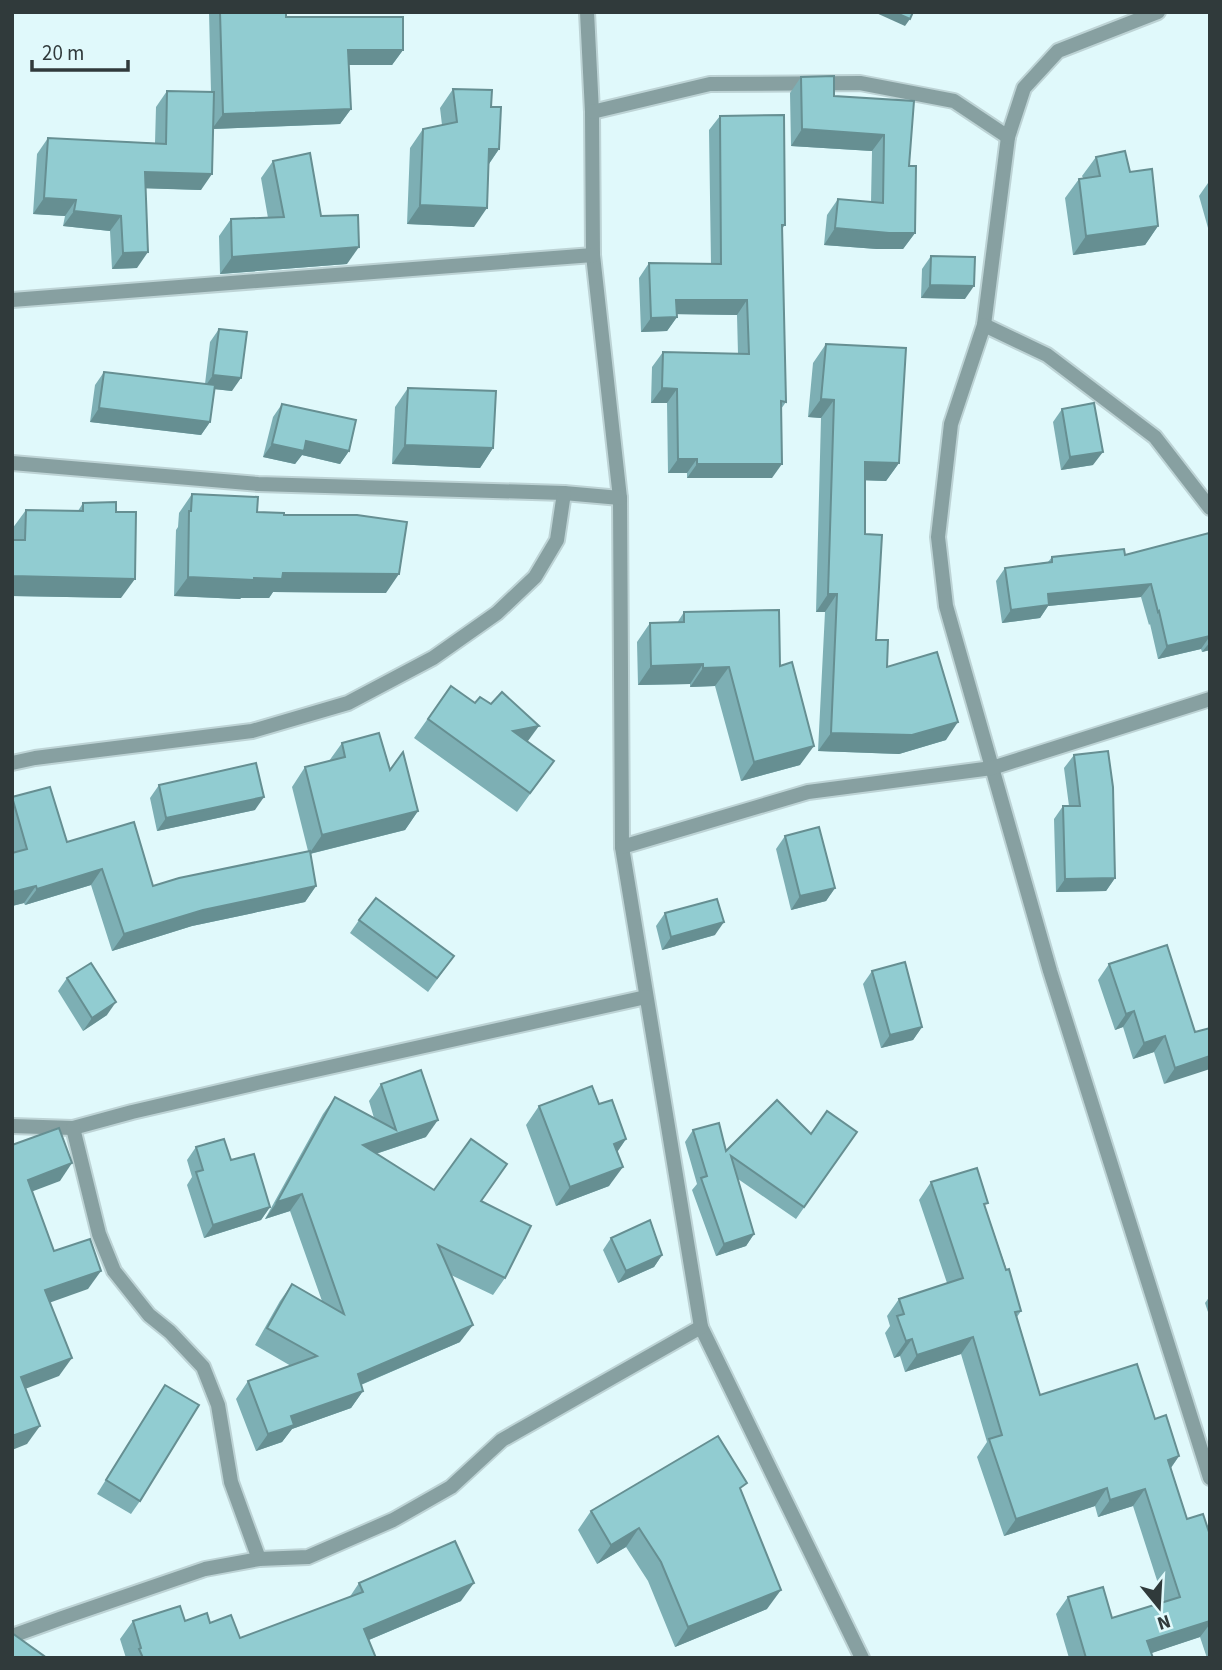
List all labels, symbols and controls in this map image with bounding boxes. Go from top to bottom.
scale bar [32,28,128,72]
text: 20 m [42,38,84,68]
north arrow [1124,1572,1194,1642]
text: N [1154,1607,1174,1637]

